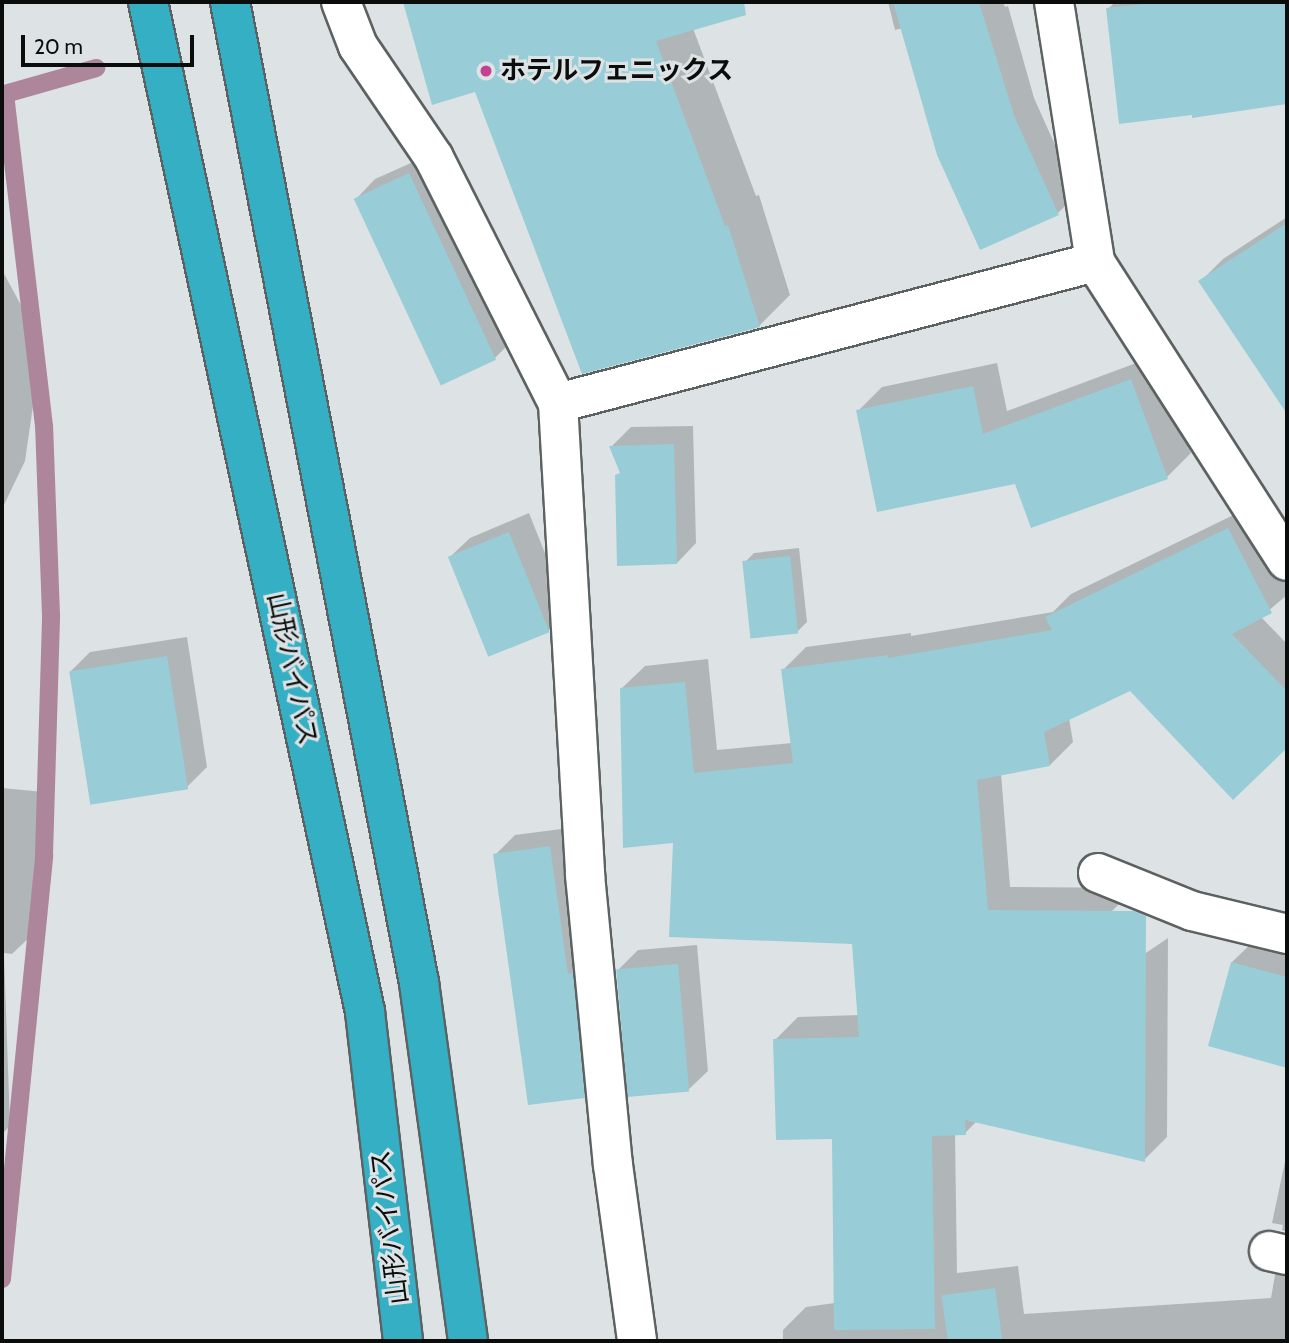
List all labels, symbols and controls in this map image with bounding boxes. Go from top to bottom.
scale bar [24,21,198,65]
text: 20 m [34,34,83,59]
place label: ホテルフェニックス [500,55,734,87]
marker: ホテルフェニックス [478,63,494,79]
street label: 山形バイパス [261,589,323,749]
street label: 山形バイパス [365,1148,415,1306]

